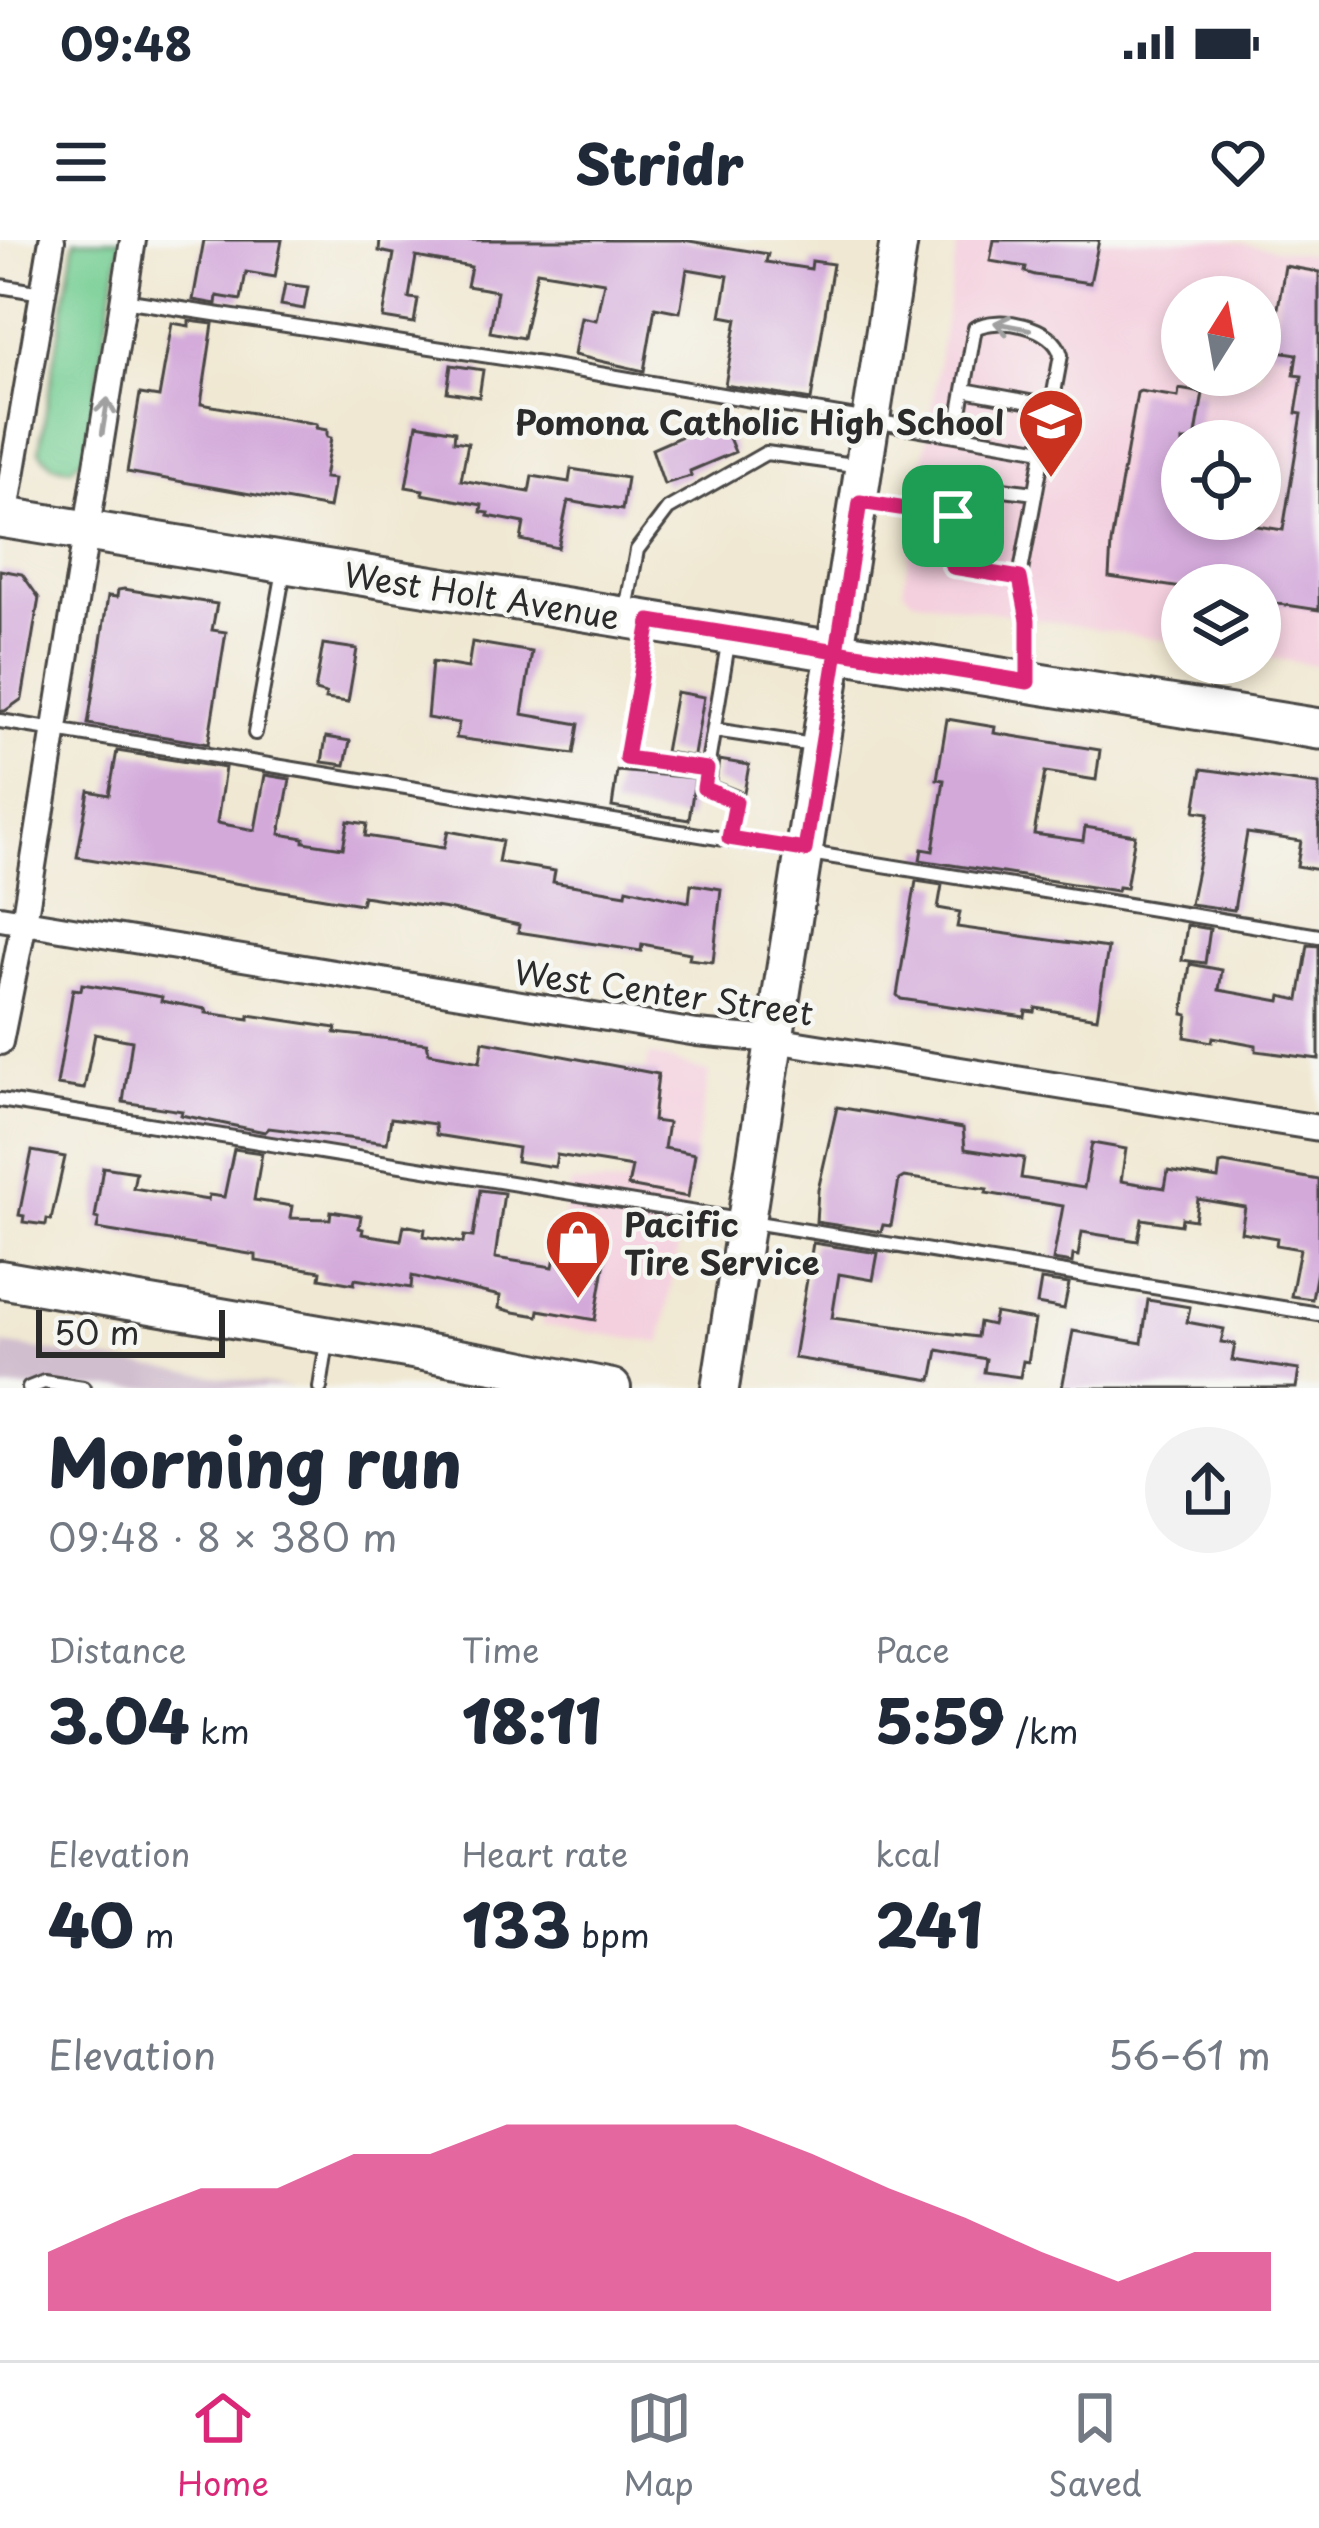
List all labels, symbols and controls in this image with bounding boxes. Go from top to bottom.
text: 09:48 [60,8,193,76]
text: Stridr [575,122,744,203]
icon: menu [48,129,114,195]
icon: heart [1205,129,1271,195]
north arrow [1161,276,1281,396]
map controls [1161,276,1281,684]
one-way arrow [994,314,1033,336]
school or university icon: Pomona Catholic High School [1016,386,1086,480]
place label: Pomona Catholic High School [515,396,1004,446]
one-way arrow [94,397,117,436]
button: locate [1161,420,1281,540]
pin [902,465,1004,567]
icon: arrive [920,483,986,549]
street label: West Holt Avenue [341,548,623,640]
button: layers [1161,564,1281,684]
street label: West Center Street [511,945,817,1037]
place label: Pacific Tire Service [624,1198,820,1286]
shop icon: Pacific Tire Service [543,1207,613,1301]
scale bar [36,1304,225,1357]
text: 50 m [54,1306,140,1356]
text: Morning run [48,1411,462,1510]
button: share [1145,1427,1271,1553]
text: 09:48 · 8 × 380 m [48,1506,398,1565]
text: Distance [48,1624,186,1674]
text: Time [462,1624,540,1674]
text: Pace [875,1624,950,1674]
text: 3.04 [48,1674,189,1764]
text: 18:11 [462,1674,602,1764]
text: 5:59 [875,1674,1005,1764]
text: km [189,1705,250,1755]
text: /km [1005,1705,1078,1755]
text: Elevation [48,1828,190,1878]
text: Heart rate [462,1828,628,1878]
text: kcal [875,1828,941,1878]
text: 40 [48,1878,134,1968]
text: 133 [462,1878,571,1968]
text: 241 [875,1878,983,1968]
text: m [134,1909,175,1959]
text: bpm [571,1909,650,1959]
text: Elevation [48,2024,216,2083]
text: 56–61 m [1108,2024,1271,2083]
tab: Home [177,2385,269,2507]
tab: Map [623,2385,694,2507]
tab: Saved [1048,2385,1142,2507]

